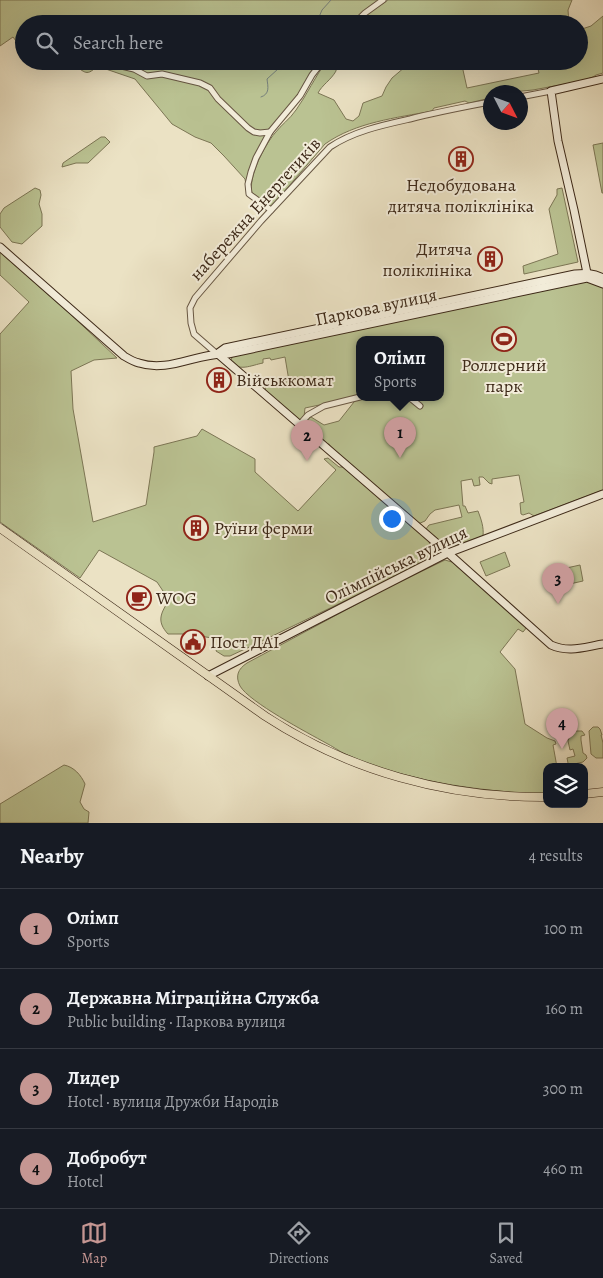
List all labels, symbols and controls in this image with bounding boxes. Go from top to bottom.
search box [15,15,588,70]
icon: search [33,29,61,57]
text: Search here [73,30,163,56]
north arrow [483,85,528,130]
street label: набережна Енергетиків [184,132,326,286]
building icon: Недобудована дитяча поліклініка [448,146,474,172]
place label: Недобудована дитяча поліклініка [387,173,535,218]
place label: Дитяча поліклініка [382,237,473,282]
building icon: Дитяча поліклініка [477,246,503,272]
street label: Паркова вулиця [313,282,439,332]
sports icon: Роллерний парк [491,326,517,352]
popup [356,336,444,401]
text: Олімп [374,345,426,371]
place label: Роллерний парк [461,353,547,398]
building icon: Військкомат [206,367,232,393]
place label: Військкомат [236,368,334,392]
text: Sports [374,371,417,393]
pin: 1 [384,417,416,458]
pin: 2 [291,420,323,461]
your location [379,506,405,532]
building icon: Руїни ферми [183,515,209,541]
place label: Руїни ферми [214,516,313,540]
street label: Олімпійська вулиця [321,520,471,610]
pin: 3 [542,563,574,604]
cafe icon: WOG [126,585,152,611]
place label: WOG [155,586,197,610]
public building icon: Пост ДАІ [180,629,206,655]
place label: Пост ДАІ [210,630,279,654]
pin: 4 [546,708,578,749]
map controls [543,763,588,808]
button: layers [543,763,588,808]
text: Nearby [20,842,83,870]
text: 4 results [529,845,583,867]
text: Олімп [67,905,119,931]
text: 1 [33,918,39,940]
text: 100 m [544,918,583,940]
text: Sports [67,931,110,953]
text: Державна Міграційна Служба [67,985,319,1011]
text: 2 [32,998,40,1020]
text: 160 m [545,998,583,1020]
text: Public building · Паркова вулиця [67,1011,285,1033]
text: Лидер [67,1065,120,1091]
text: 3 [33,1078,39,1100]
text: 300 m [543,1078,583,1100]
text: Hotel · вулиця Дружби Народів [67,1091,279,1113]
text: Добробут [67,1145,147,1171]
text: 4 [32,1158,40,1180]
text: 460 m [543,1158,583,1180]
text: Hotel [67,1171,103,1193]
tab: Map [80,1219,108,1268]
tab: Directions [269,1219,329,1268]
tab: Saved [490,1219,523,1268]

